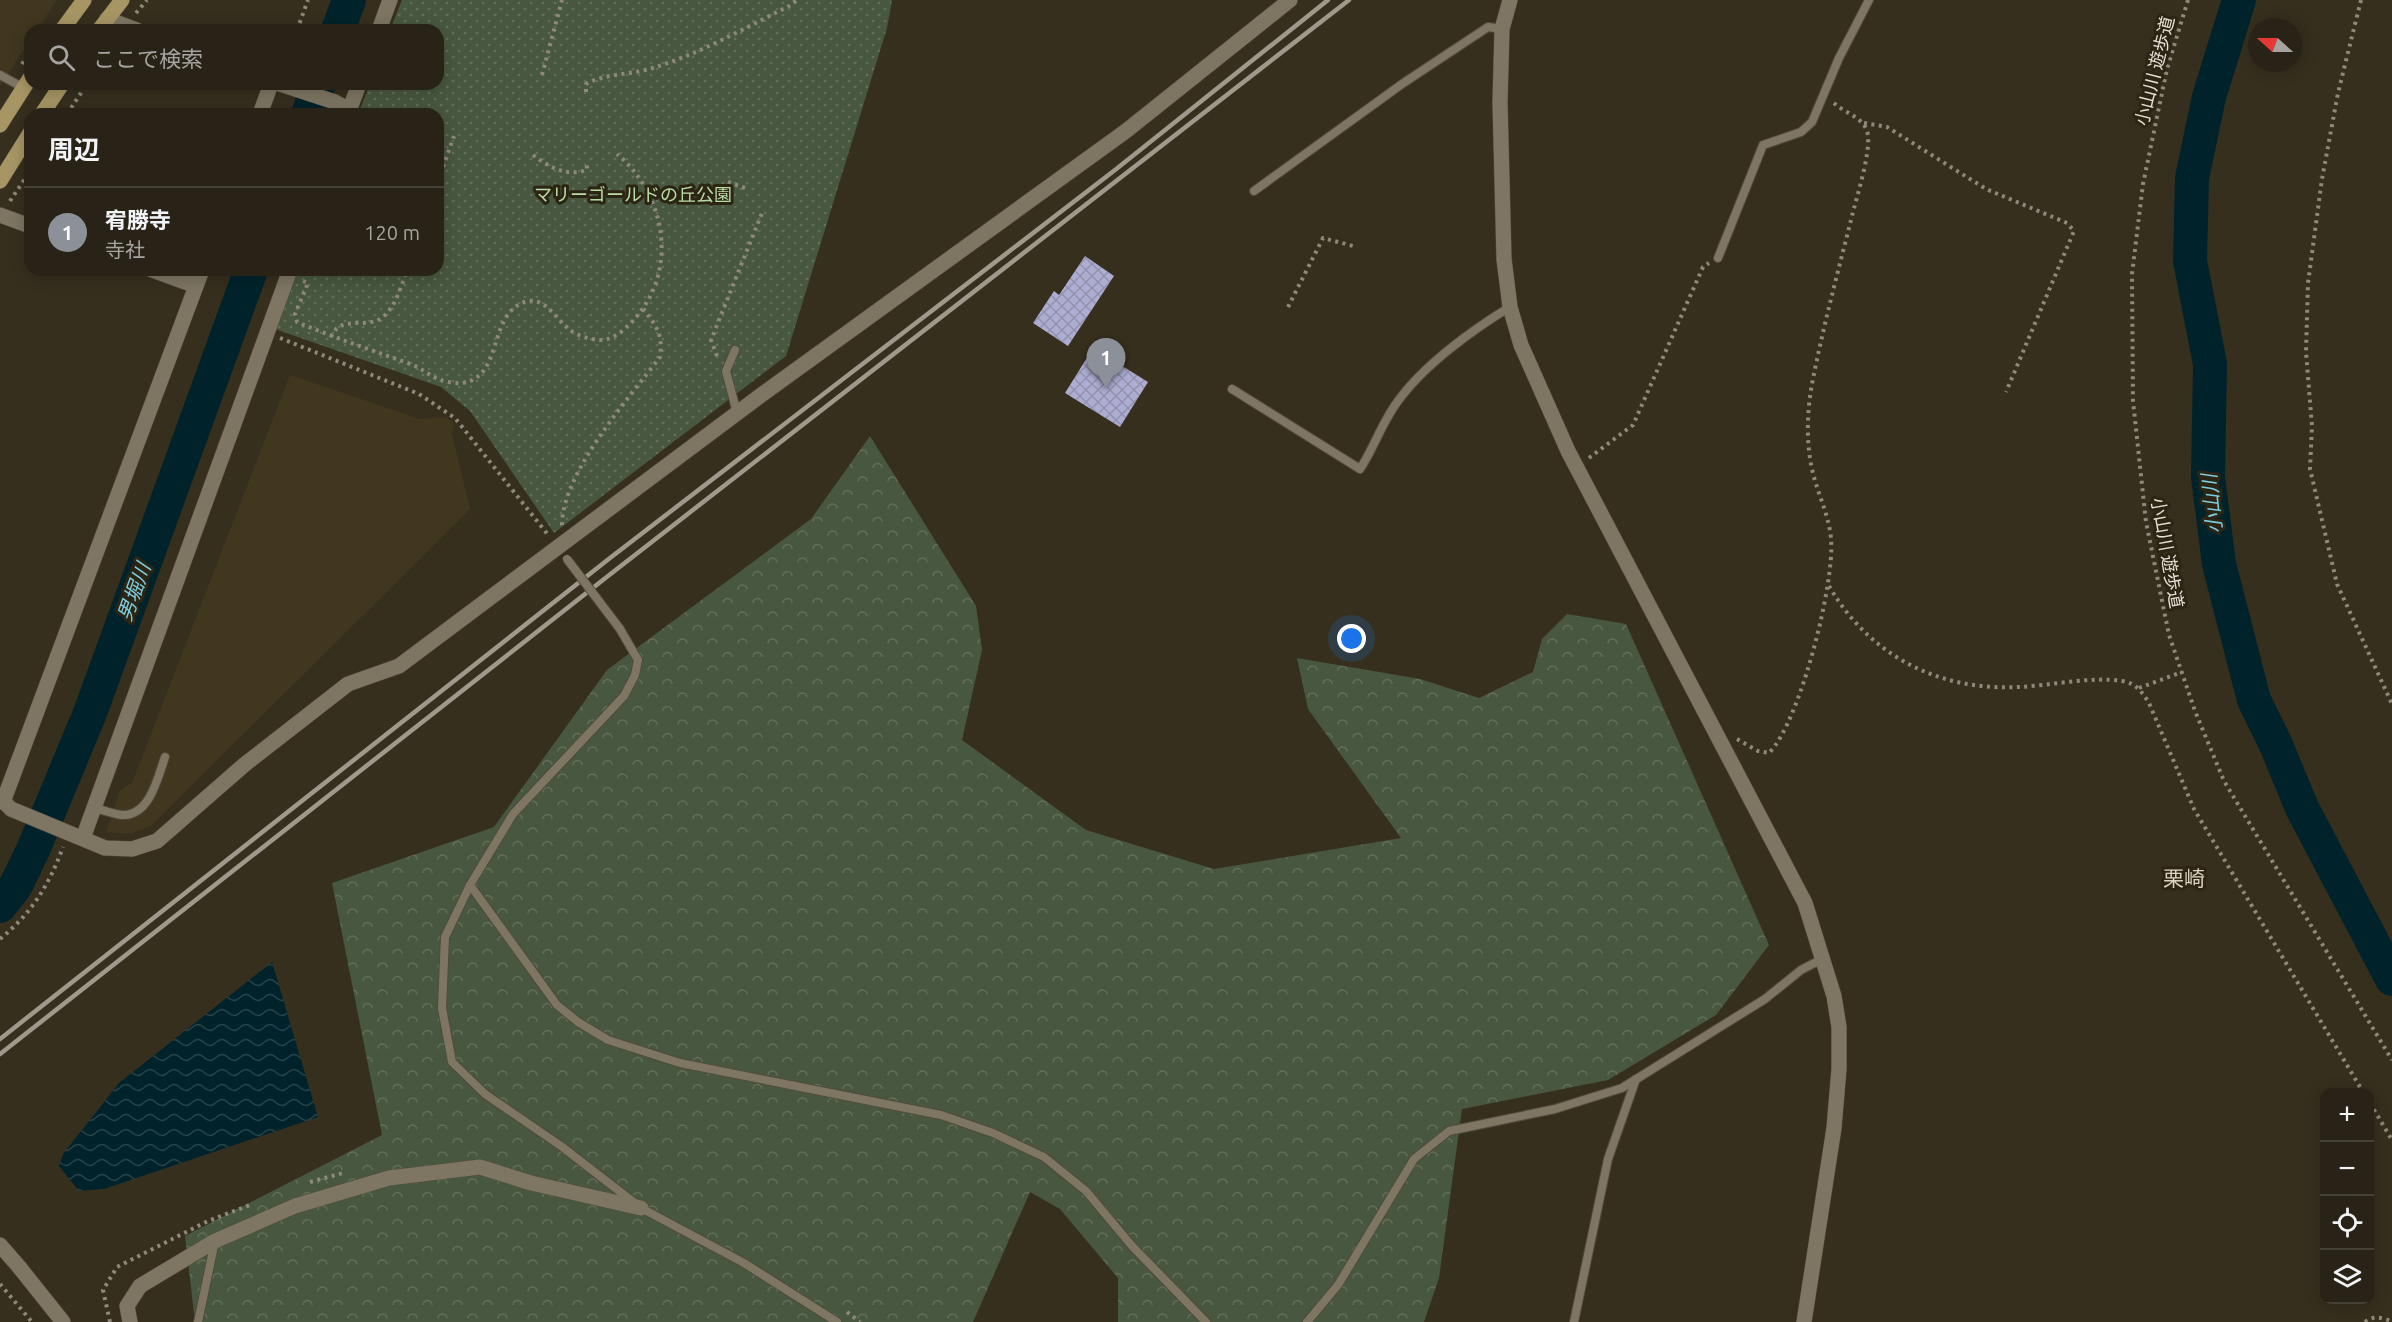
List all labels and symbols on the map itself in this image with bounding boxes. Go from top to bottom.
street label: 小山川 遊歩道 [2131,14,2177,128]
north arrow [2248,18,2302,72]
park label: マリーゴールドの丘公園 [534,184,732,204]
pin: 1 [1086,338,1126,388]
water label: 小山川 [2197,471,2226,535]
street label: 小山川 遊歩道 [2148,496,2188,610]
water label: 男堀川 [112,558,155,624]
your location [1337,624,1366,653]
district label: 栗崎 [2163,866,2205,890]

